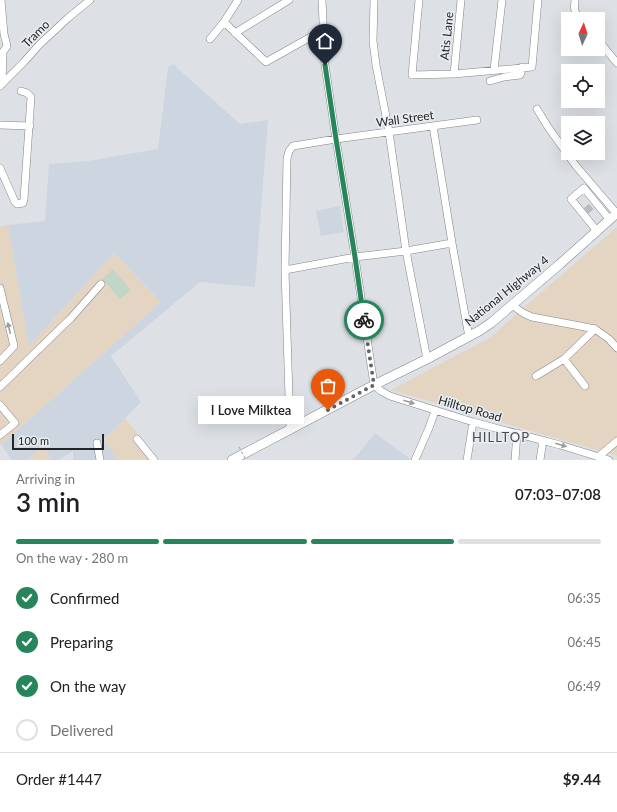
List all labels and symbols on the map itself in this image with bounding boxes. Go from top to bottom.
street label: Atis Lane [437,11,457,61]
north arrow [561,12,605,56]
street label: Tramo [19,17,53,51]
pin [308,24,342,65]
street label: Wall Street [375,107,435,130]
street label: National Highway 4 [462,252,552,329]
courier [344,300,384,340]
one-way arrow [6,322,12,334]
pin [311,369,345,410]
street label: Hilltop Road [437,392,503,425]
callout: I Love Milktea [198,396,304,424]
one-way arrow [403,400,415,406]
district label: HILLTOP [472,429,530,445]
scale bar [12,432,104,451]
one-way arrow [554,443,567,449]

